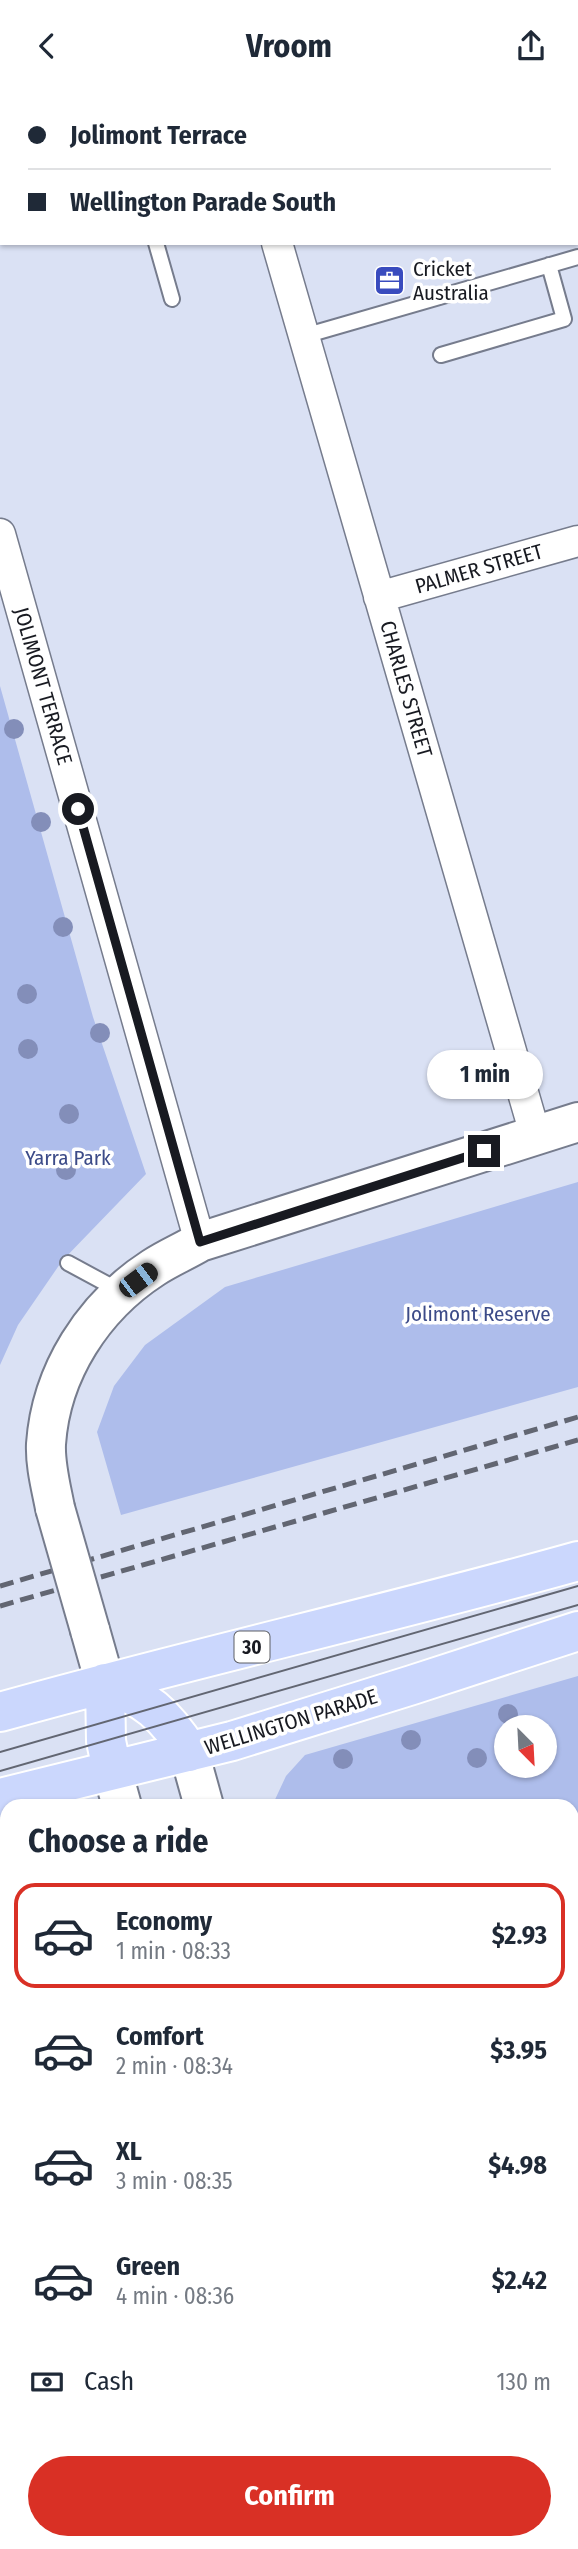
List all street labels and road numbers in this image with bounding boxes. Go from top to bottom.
street label: PALMER STREET [412,538,546,600]
street label: JOLIMONT TERRACE [8,604,78,768]
street label: CHARLES STREET [374,618,438,760]
road number: 30 [234,1631,270,1663]
street label: WELLINGTON PARADE [201,1683,381,1761]

